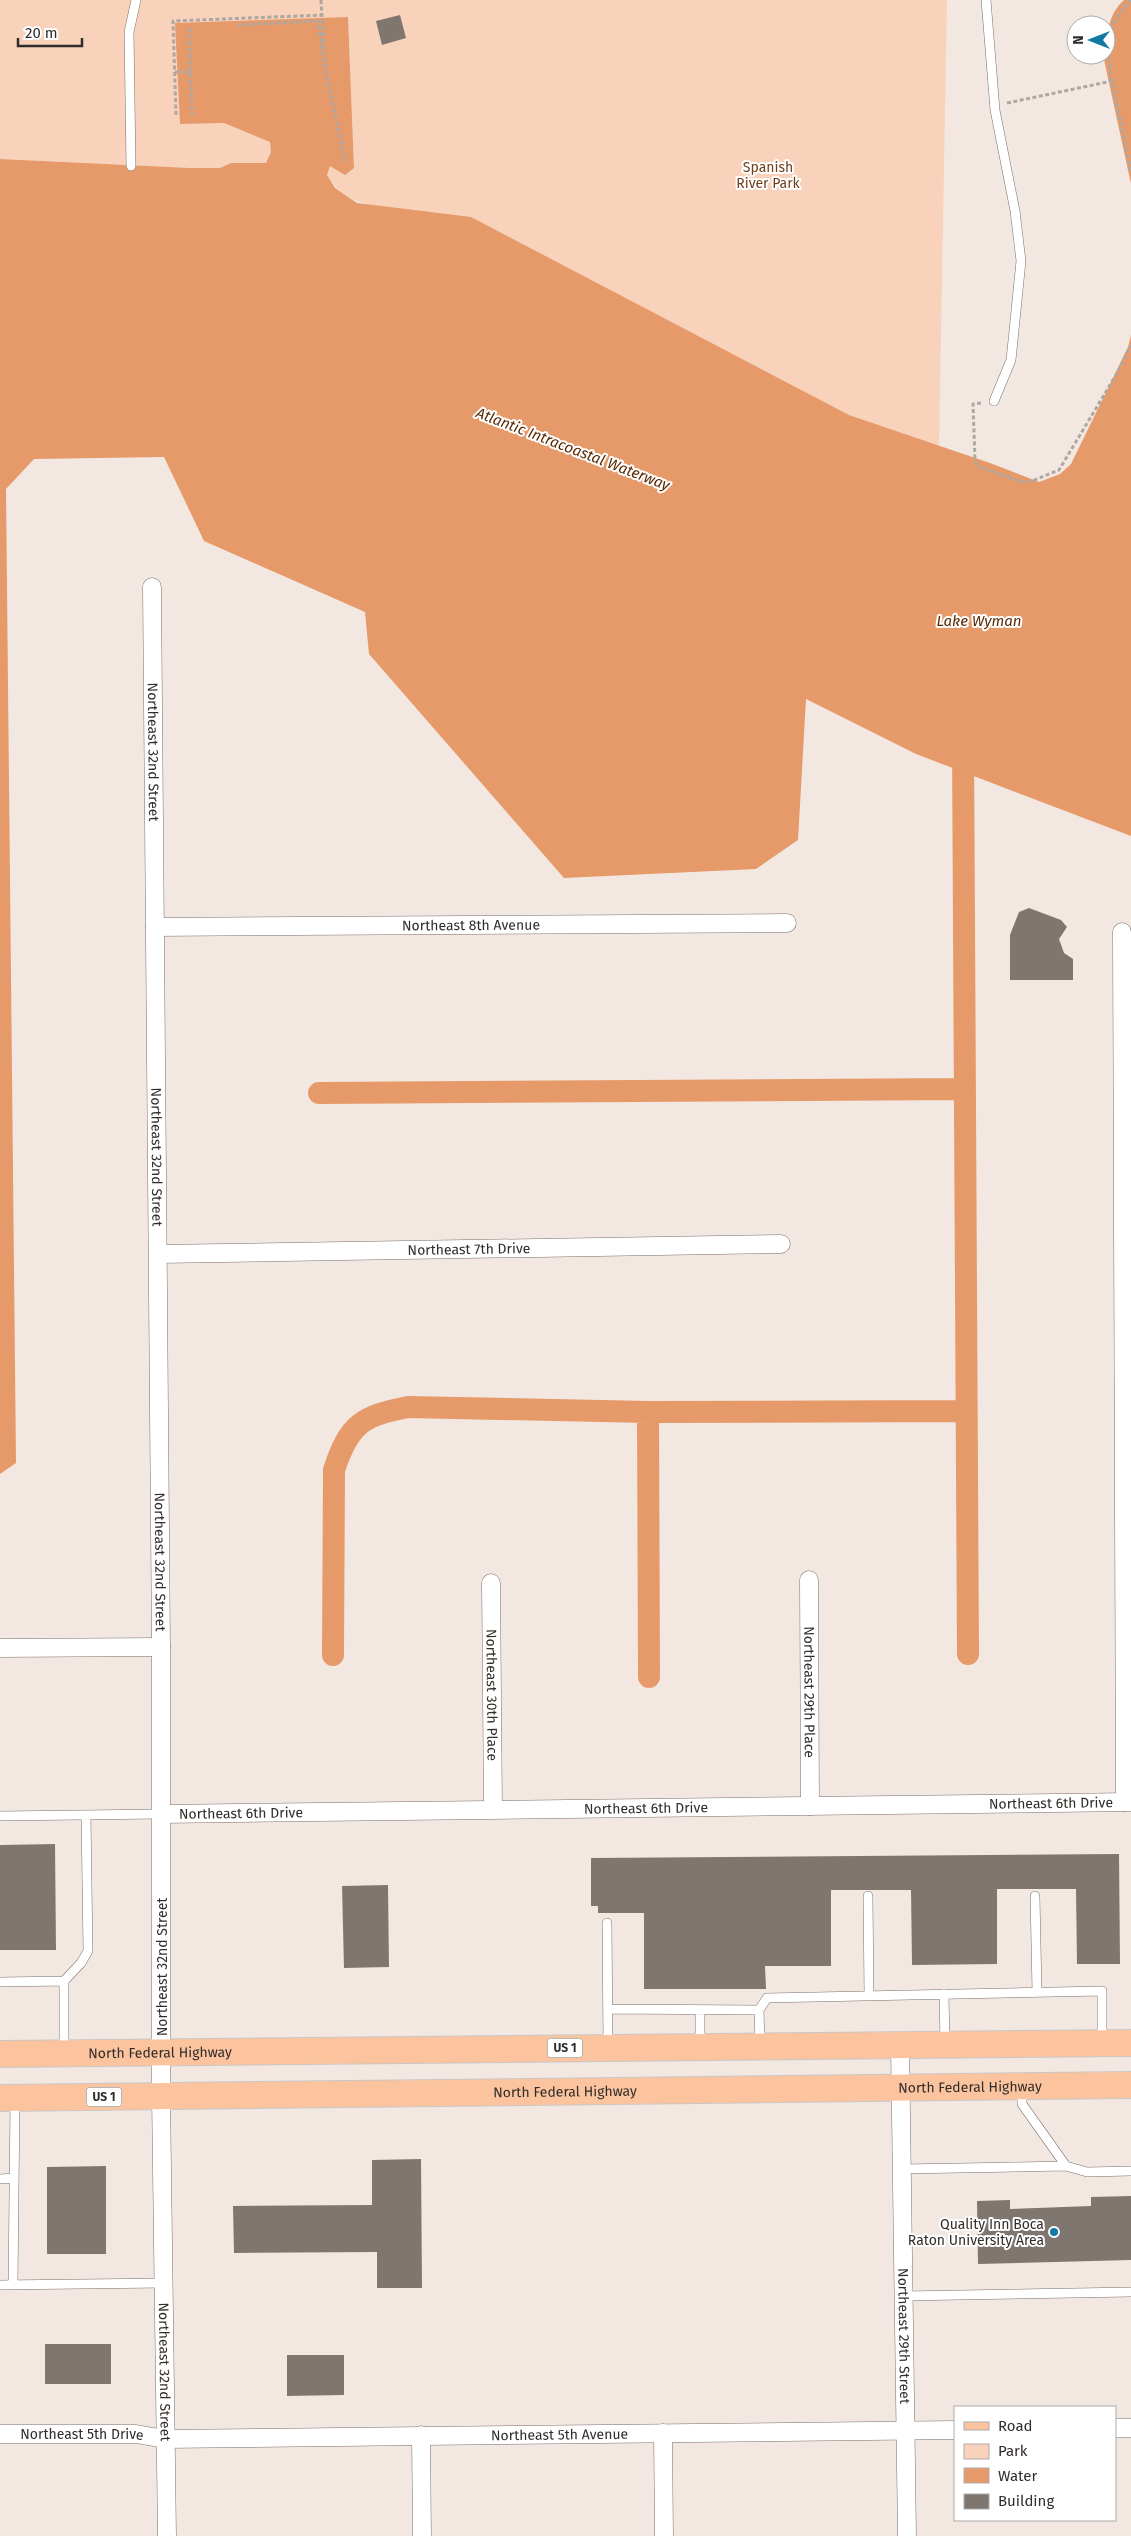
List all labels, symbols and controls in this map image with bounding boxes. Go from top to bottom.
scale bar [18,15,81,47]
north arrow [1066,15,1116,65]
text: 20 m [25,24,58,42]
text: N [1070,35,1087,45]
park label: Spanish River Park [736,159,801,192]
water label: Atlantic Intracoastal Waterway [473,403,673,495]
water label: Lake Wyman [937,612,1021,630]
street label: Northeast 32nd Street [144,682,162,822]
street label: Northeast 8th Avenue [402,917,540,934]
street label: Northeast 32nd Street [147,1087,165,1227]
street label: Northeast 7th Drive [407,1240,531,1259]
street label: Northeast 32nd Street [151,1492,169,1632]
street label: Northeast 29th Place [800,1626,818,1758]
street label: Northeast 30th Place [482,1629,501,1761]
street label: Northeast 6th Drive [989,1794,1113,1813]
street label: Northeast 6th Drive [584,1799,708,1818]
street label: Northeast 6th Drive [179,1804,303,1823]
street label: Northeast 32nd Street [154,1897,171,2036]
road number: US 1 [548,2039,582,2058]
street label: North Federal Highway [88,2044,232,2062]
street label: North Federal Highway [898,2078,1042,2097]
street label: North Federal Highway [493,2083,637,2101]
road number: US 1 [86,2088,122,2106]
place label: Quality Inn Boca Raton University Area [908,2216,1044,2249]
marker: Quality Inn Boca Raton University Area [1048,2226,1060,2238]
street label: Northeast 29th Street [894,2268,913,2405]
street label: Northeast 32nd Street [155,2302,174,2442]
legend [954,2406,1116,2521]
text: Road [998,2417,1033,2435]
street label: Northeast 5th Drive [20,2426,145,2444]
street label: Northeast 5th Avenue [491,2426,628,2444]
text: Park [998,2442,1028,2460]
text: Water [998,2467,1037,2485]
text: Building [998,2492,1054,2510]

